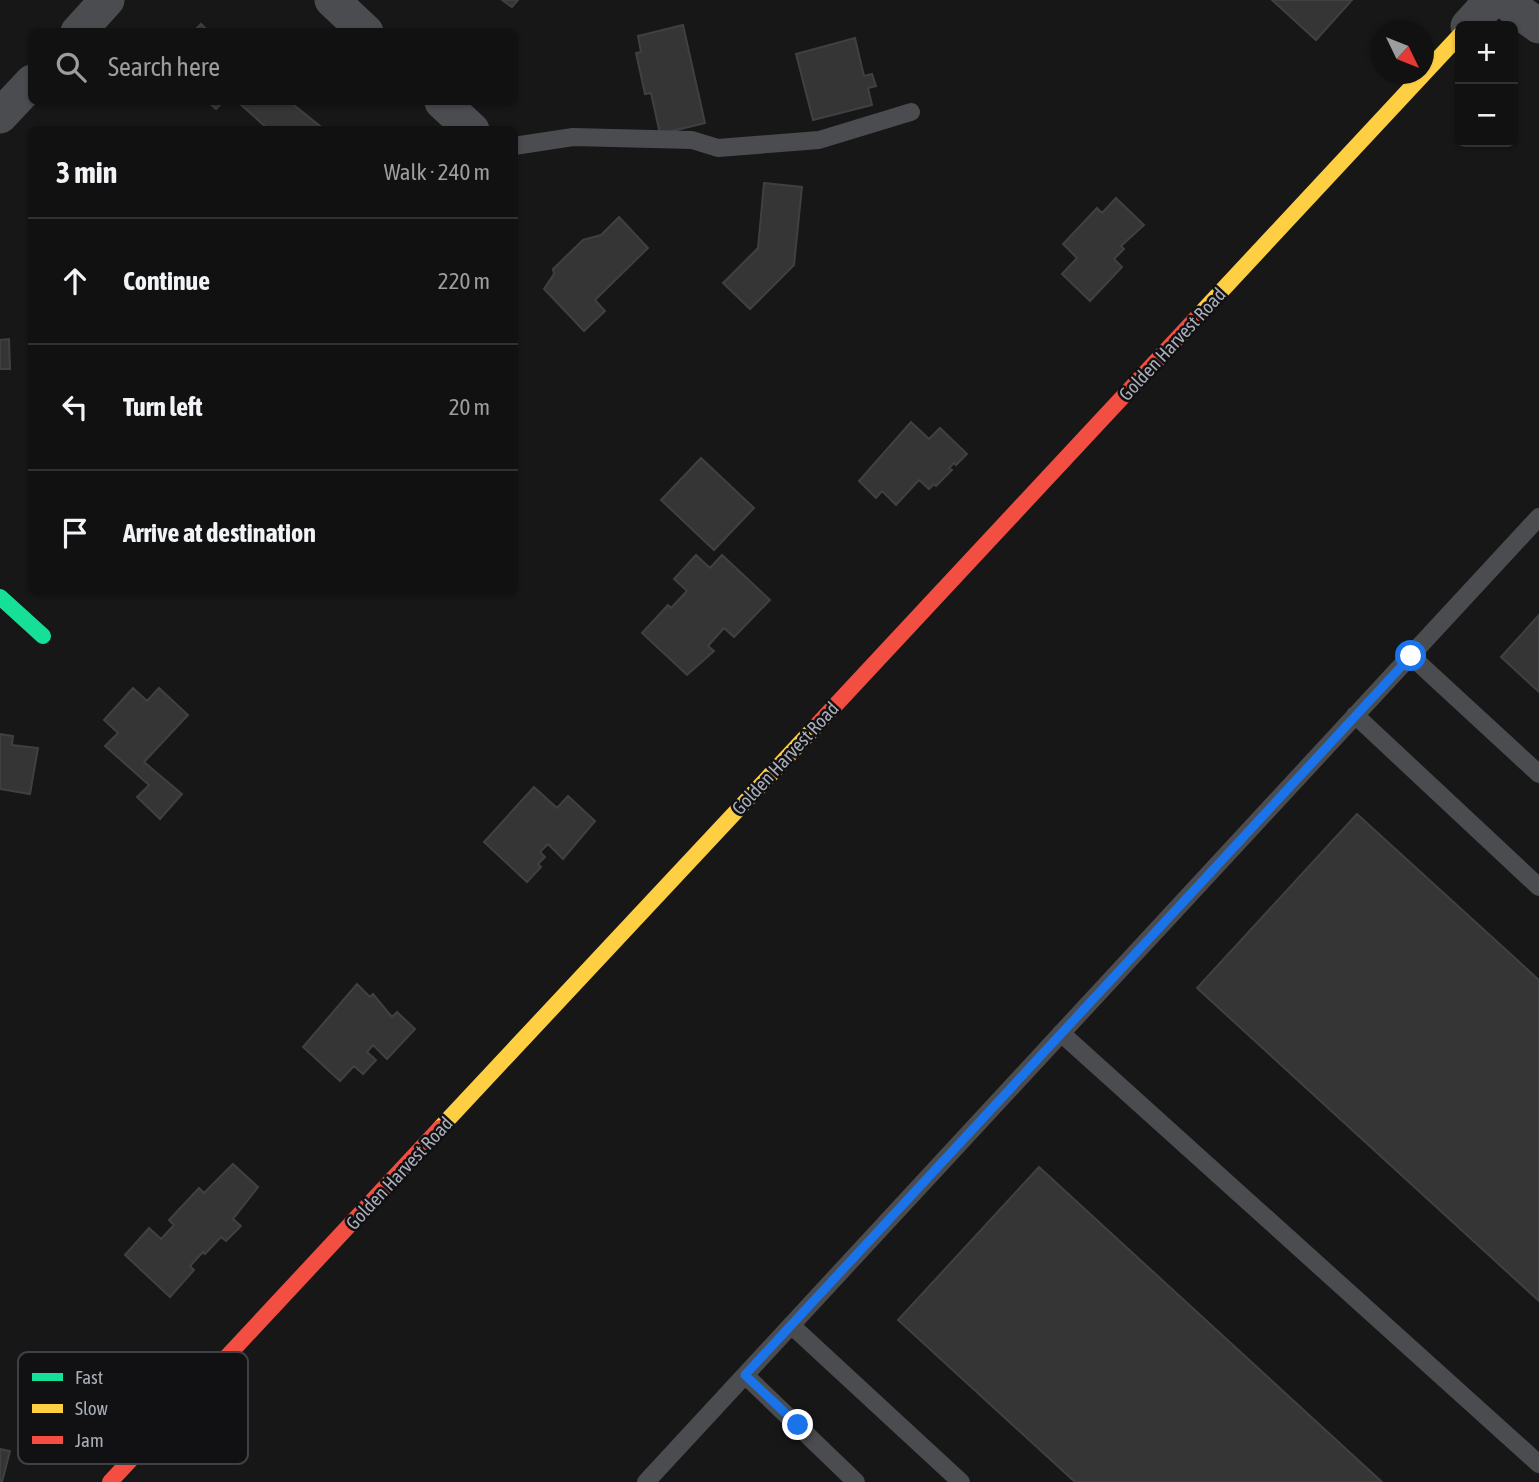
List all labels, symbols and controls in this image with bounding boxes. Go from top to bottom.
north arrow [1371,21,1434,84]
map controls [1455,21,1518,147]
button: + [1455,21,1518,84]
search box [28,28,518,105]
icon: search [52,48,90,86]
text: Search here [108,52,220,82]
button: − [1455,84,1518,147]
text: 3 min [56,155,117,189]
text: Walk · 240 m [384,159,490,185]
icon: ahead [56,262,94,300]
text: Continue [123,266,210,296]
text: 220 m [438,268,490,294]
street label: Golden Harvest Road [1114,283,1230,405]
icon: left [56,388,94,426]
text: Turn left [123,392,203,422]
text: 20 m [449,394,490,420]
icon: arrive [56,514,94,552]
text: Arrive at destination [123,518,316,548]
route start [1395,640,1426,671]
street label: Golden Harvest Road [727,697,843,819]
street label: Golden Harvest Road [341,1112,457,1234]
legend [18,1352,248,1464]
text: Fast [75,1366,103,1388]
text: Slow [75,1397,109,1419]
route end [782,1409,813,1440]
text: Jam [75,1429,104,1451]

